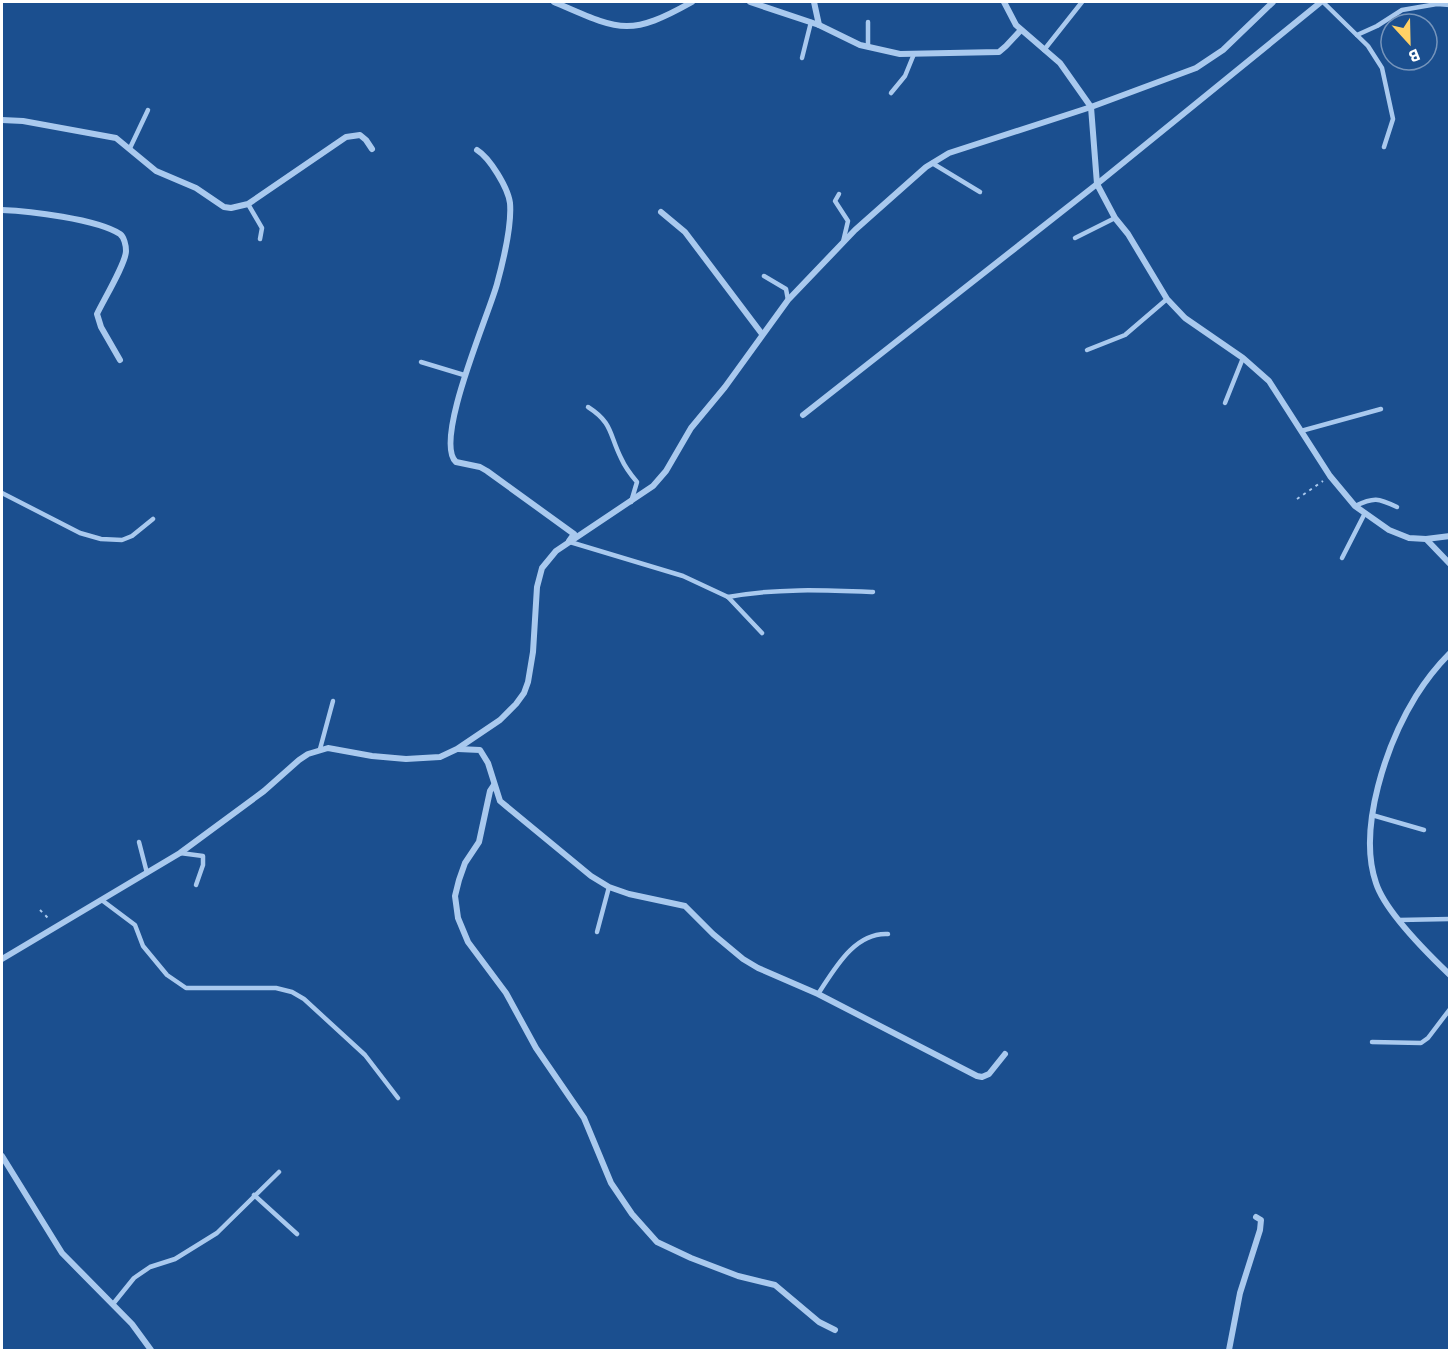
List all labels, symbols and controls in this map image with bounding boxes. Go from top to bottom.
north arrow [1379,12,1439,72]
text: B [1406,44,1424,68]

